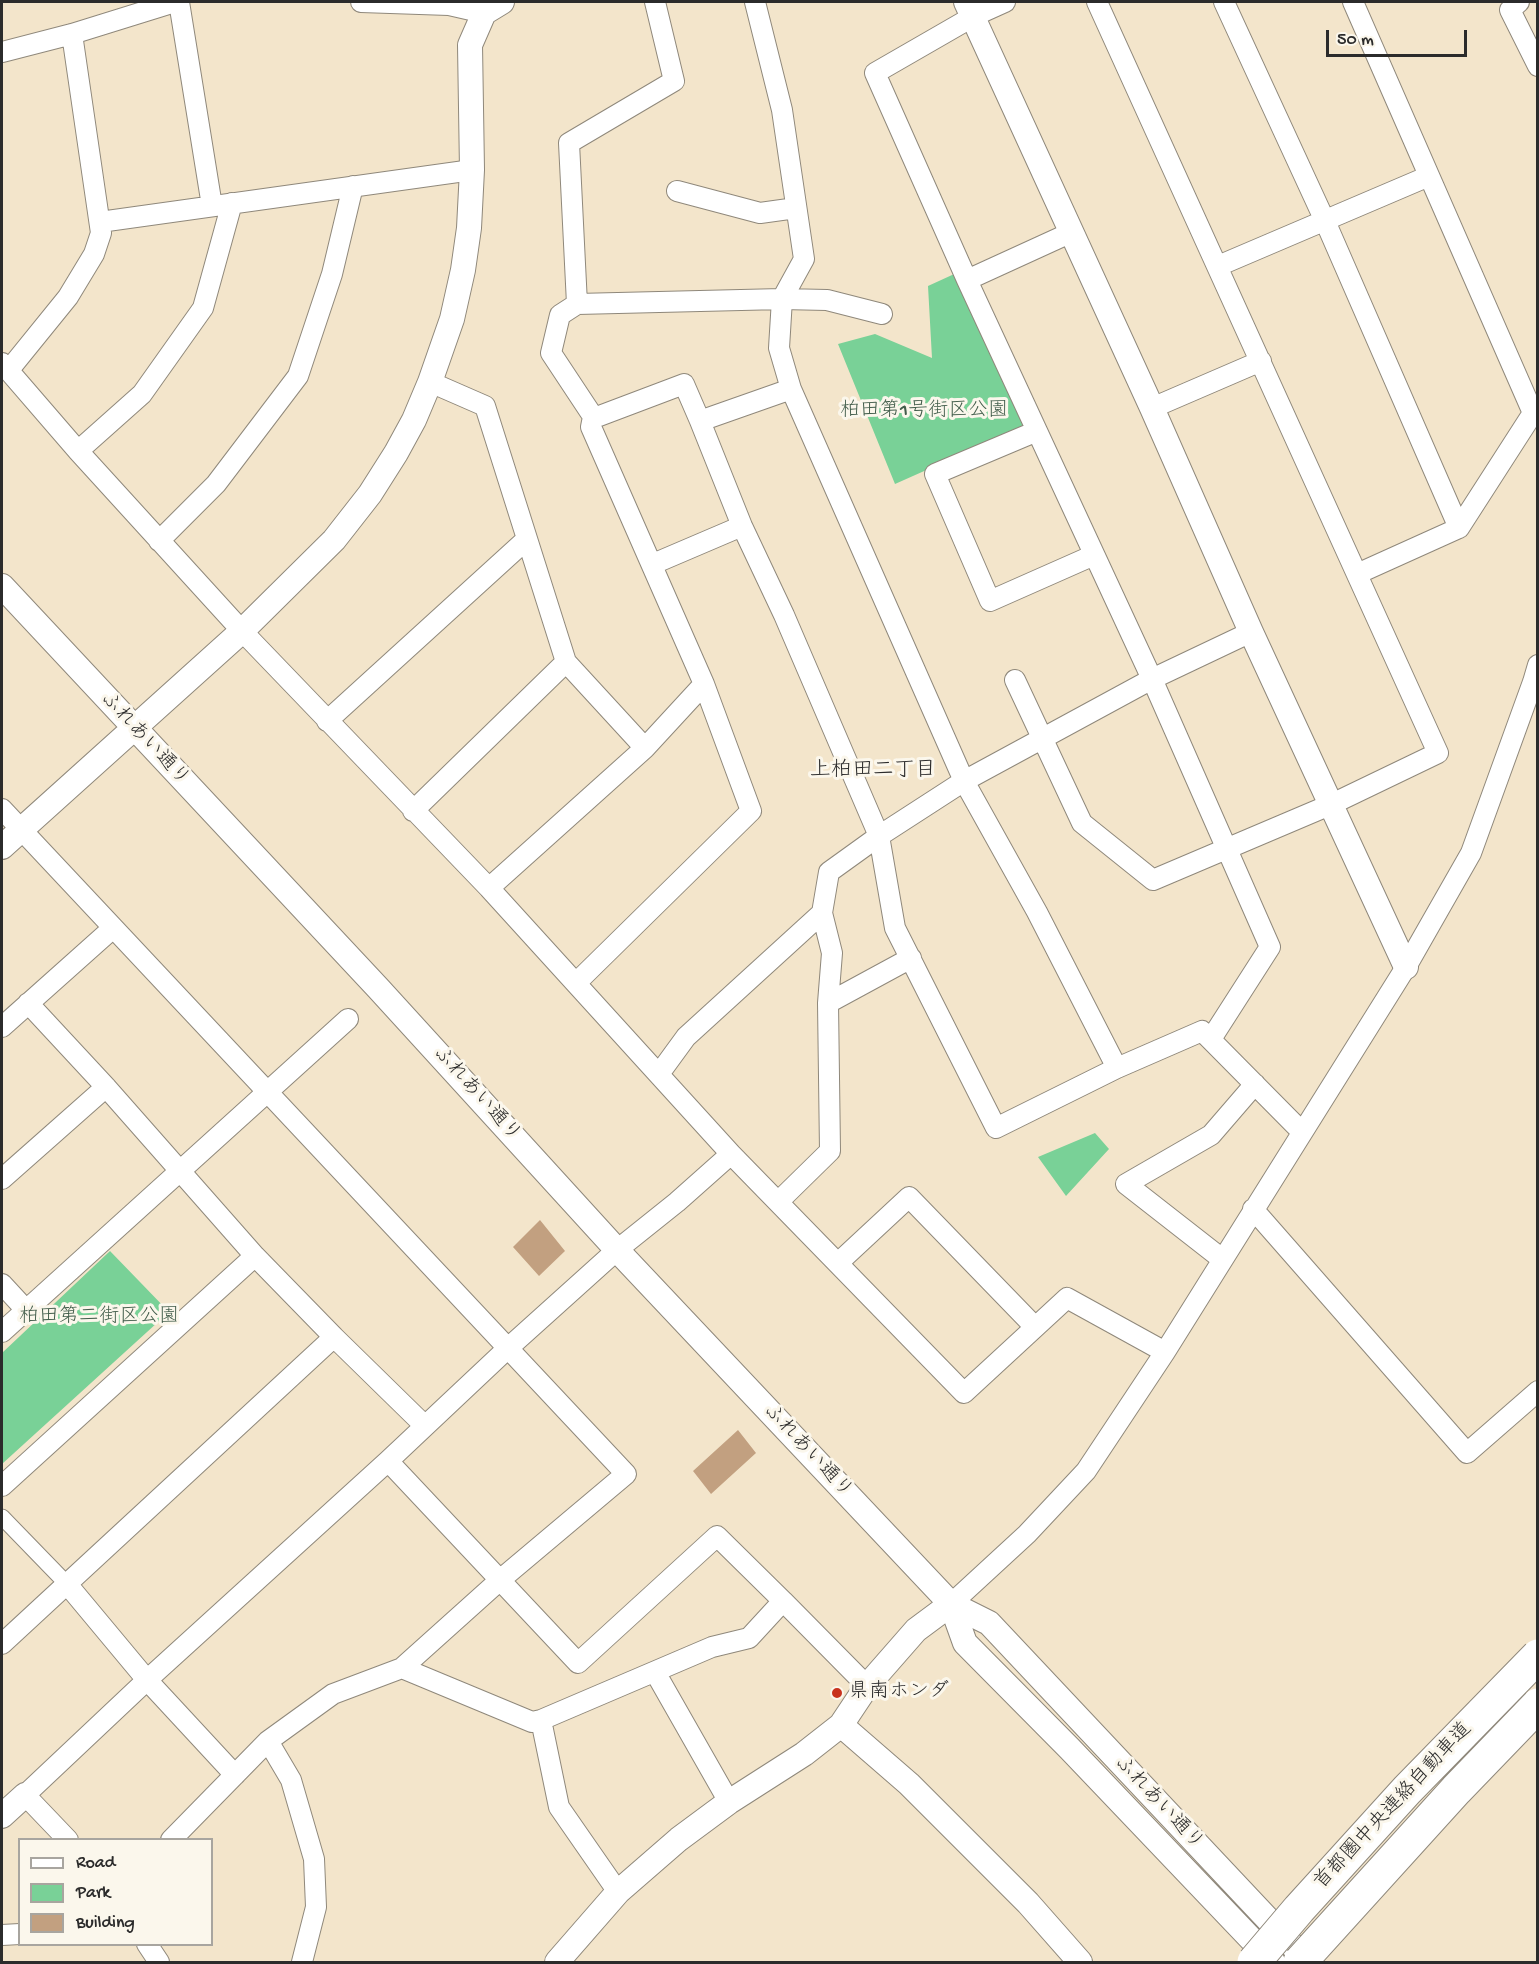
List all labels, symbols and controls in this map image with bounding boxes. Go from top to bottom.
scale bar [1329,18,1470,56]
text: 50 m [1337,30,1374,51]
park label: 柏田第1号街区公園 [840,400,1008,424]
street label: ふれあい通り [94,688,194,792]
district label: 上柏田二丁目 [810,759,936,785]
street label: ふれあい通り [427,1042,525,1148]
park label: 柏田第二街区公園 [19,1306,179,1330]
street label: ふれあい通り [757,1400,857,1504]
place label: 県南ホンダ [849,1681,949,1705]
marker: 県南ホンダ [830,1686,844,1700]
street label: 首都圏中央連絡自動車道 [1310,1718,1478,1896]
street label: ふれあい通り [1108,1752,1208,1856]
legend [18,1838,213,1946]
text: Road [76,1853,115,1874]
text: Park [76,1883,110,1904]
text: Building [76,1913,135,1934]

